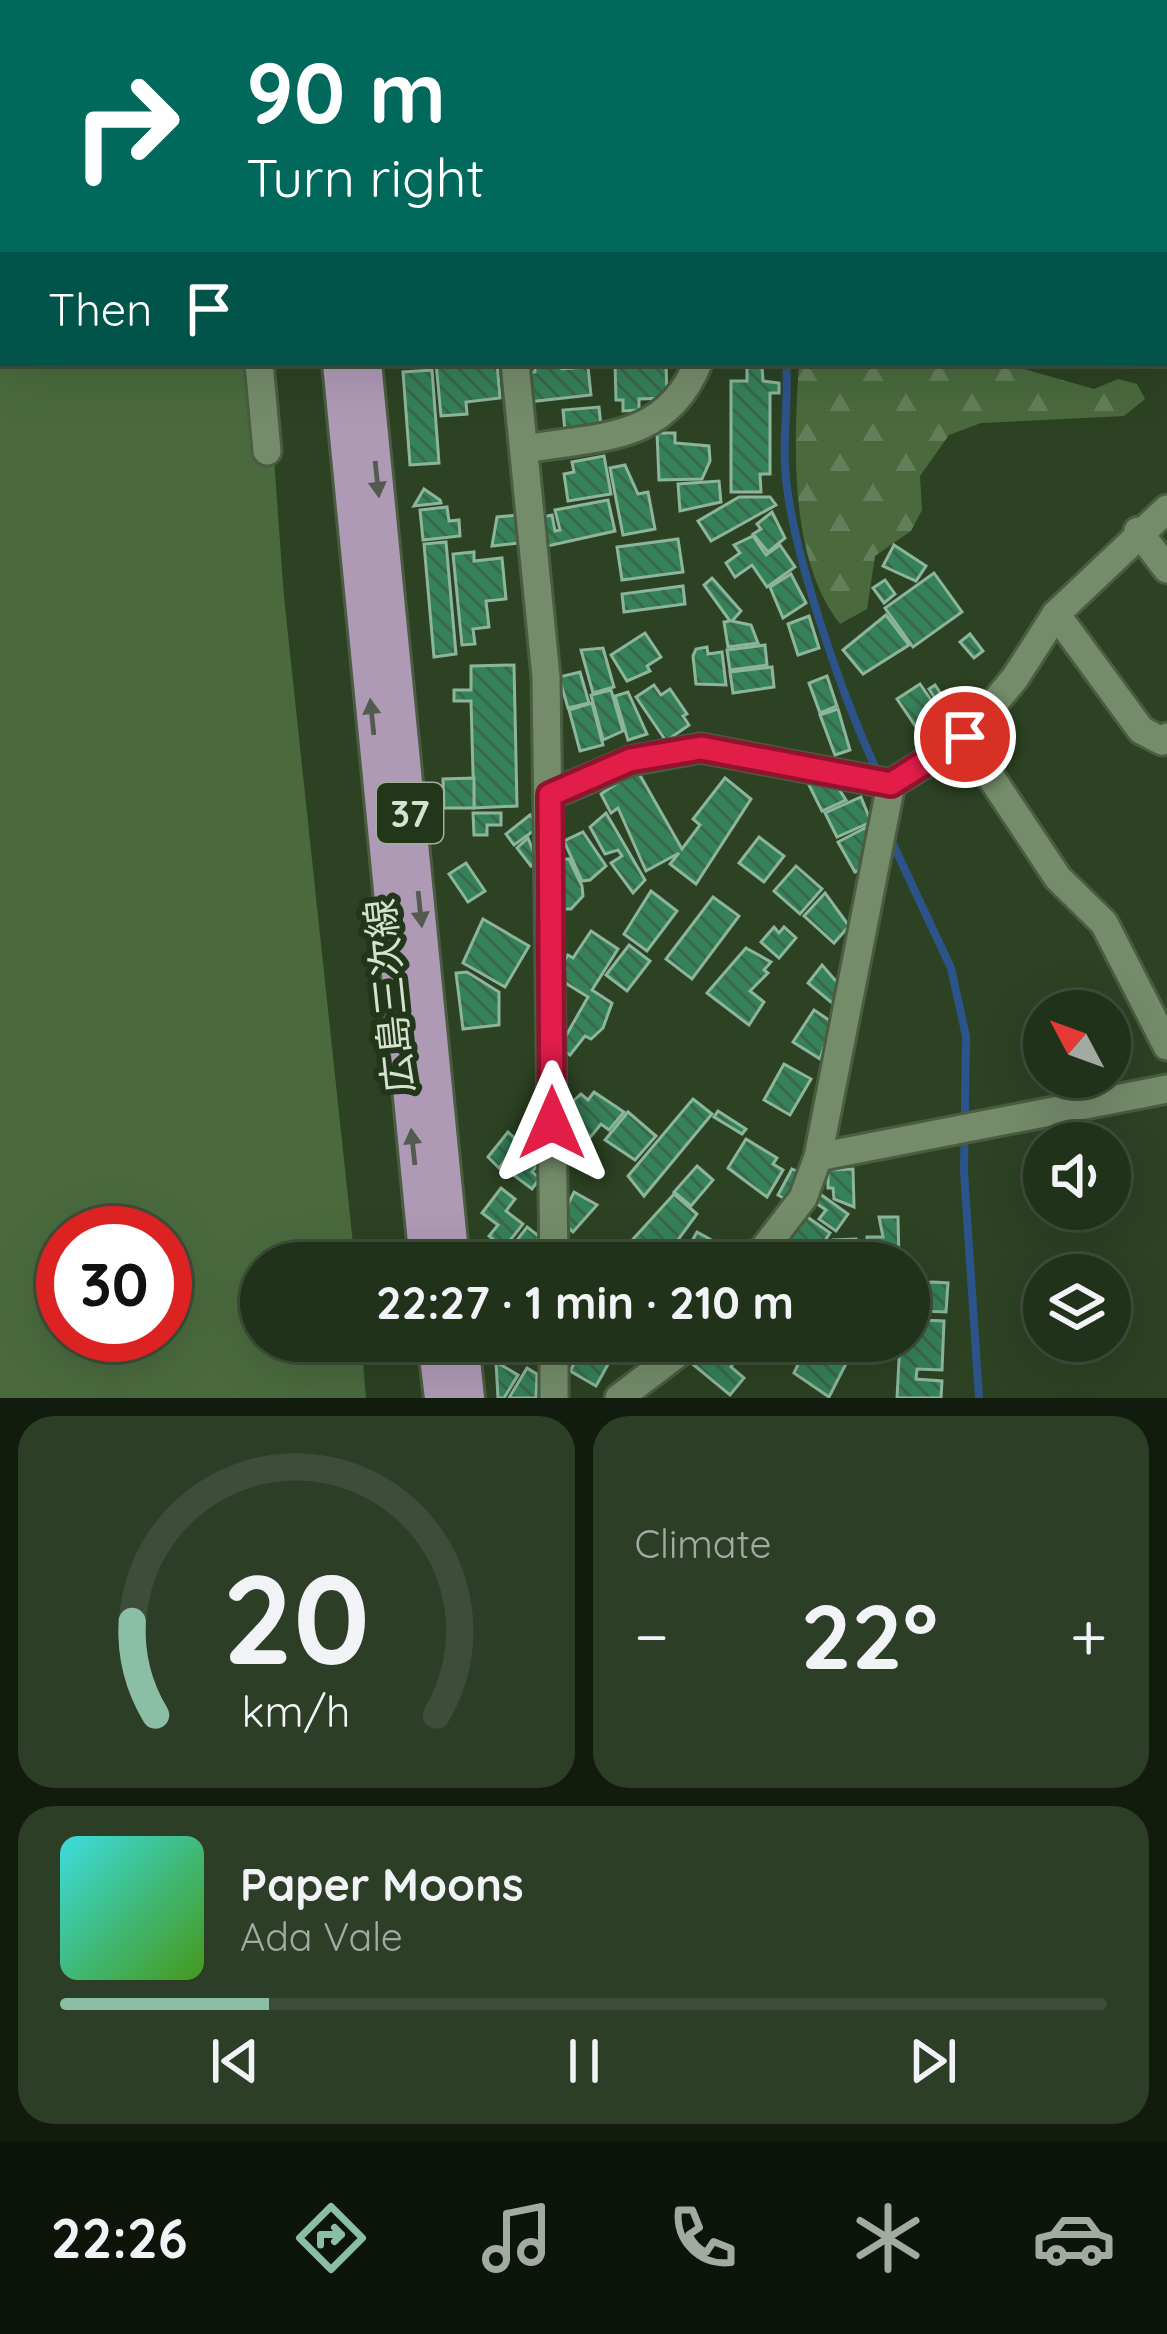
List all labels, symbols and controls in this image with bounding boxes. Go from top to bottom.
text: 90 m [246,39,446,144]
icon: right [48,48,204,204]
text: Turn right [246,143,485,211]
icon: arrive [176,276,242,342]
text: Then [48,281,152,337]
one-way arrow [368,461,387,499]
pin [914,686,1016,788]
one-way arrow [362,697,381,735]
icon: arrive [932,704,998,770]
road number: 37 [377,783,443,843]
one-way arrow [411,891,430,928]
street label: 広島三次線 [354,896,424,1096]
north arrow [1023,990,1131,1098]
map controls [1023,990,1131,1362]
position arrow [489,1060,615,1186]
button: sound [1023,1122,1131,1230]
one-way arrow [403,1127,422,1165]
speed limit sign: 30 [36,1206,192,1362]
button: layers [1023,1254,1131,1362]
text: 22:27 · 1 min · 210 m [376,1274,794,1330]
text: Climate [635,1519,772,1568]
text: 20 [222,1539,370,1695]
text: 22° [800,1579,938,1692]
text: − [635,1594,669,1677]
text: + [1070,1594,1107,1677]
text: km/h [242,1684,351,1738]
text: Paper Moons [240,1856,524,1912]
text: Ada Vale [240,1912,403,1961]
icon: previous [202,2028,268,2094]
icon: pause [551,2028,617,2094]
icon: next [900,2028,966,2094]
icon: directions [289,2196,373,2280]
icon: music [475,2196,559,2280]
icon: phone [661,2196,745,2280]
icon: climate [846,2196,930,2280]
icon: car [1032,2196,1116,2280]
text: 22:26 [51,2204,188,2272]

